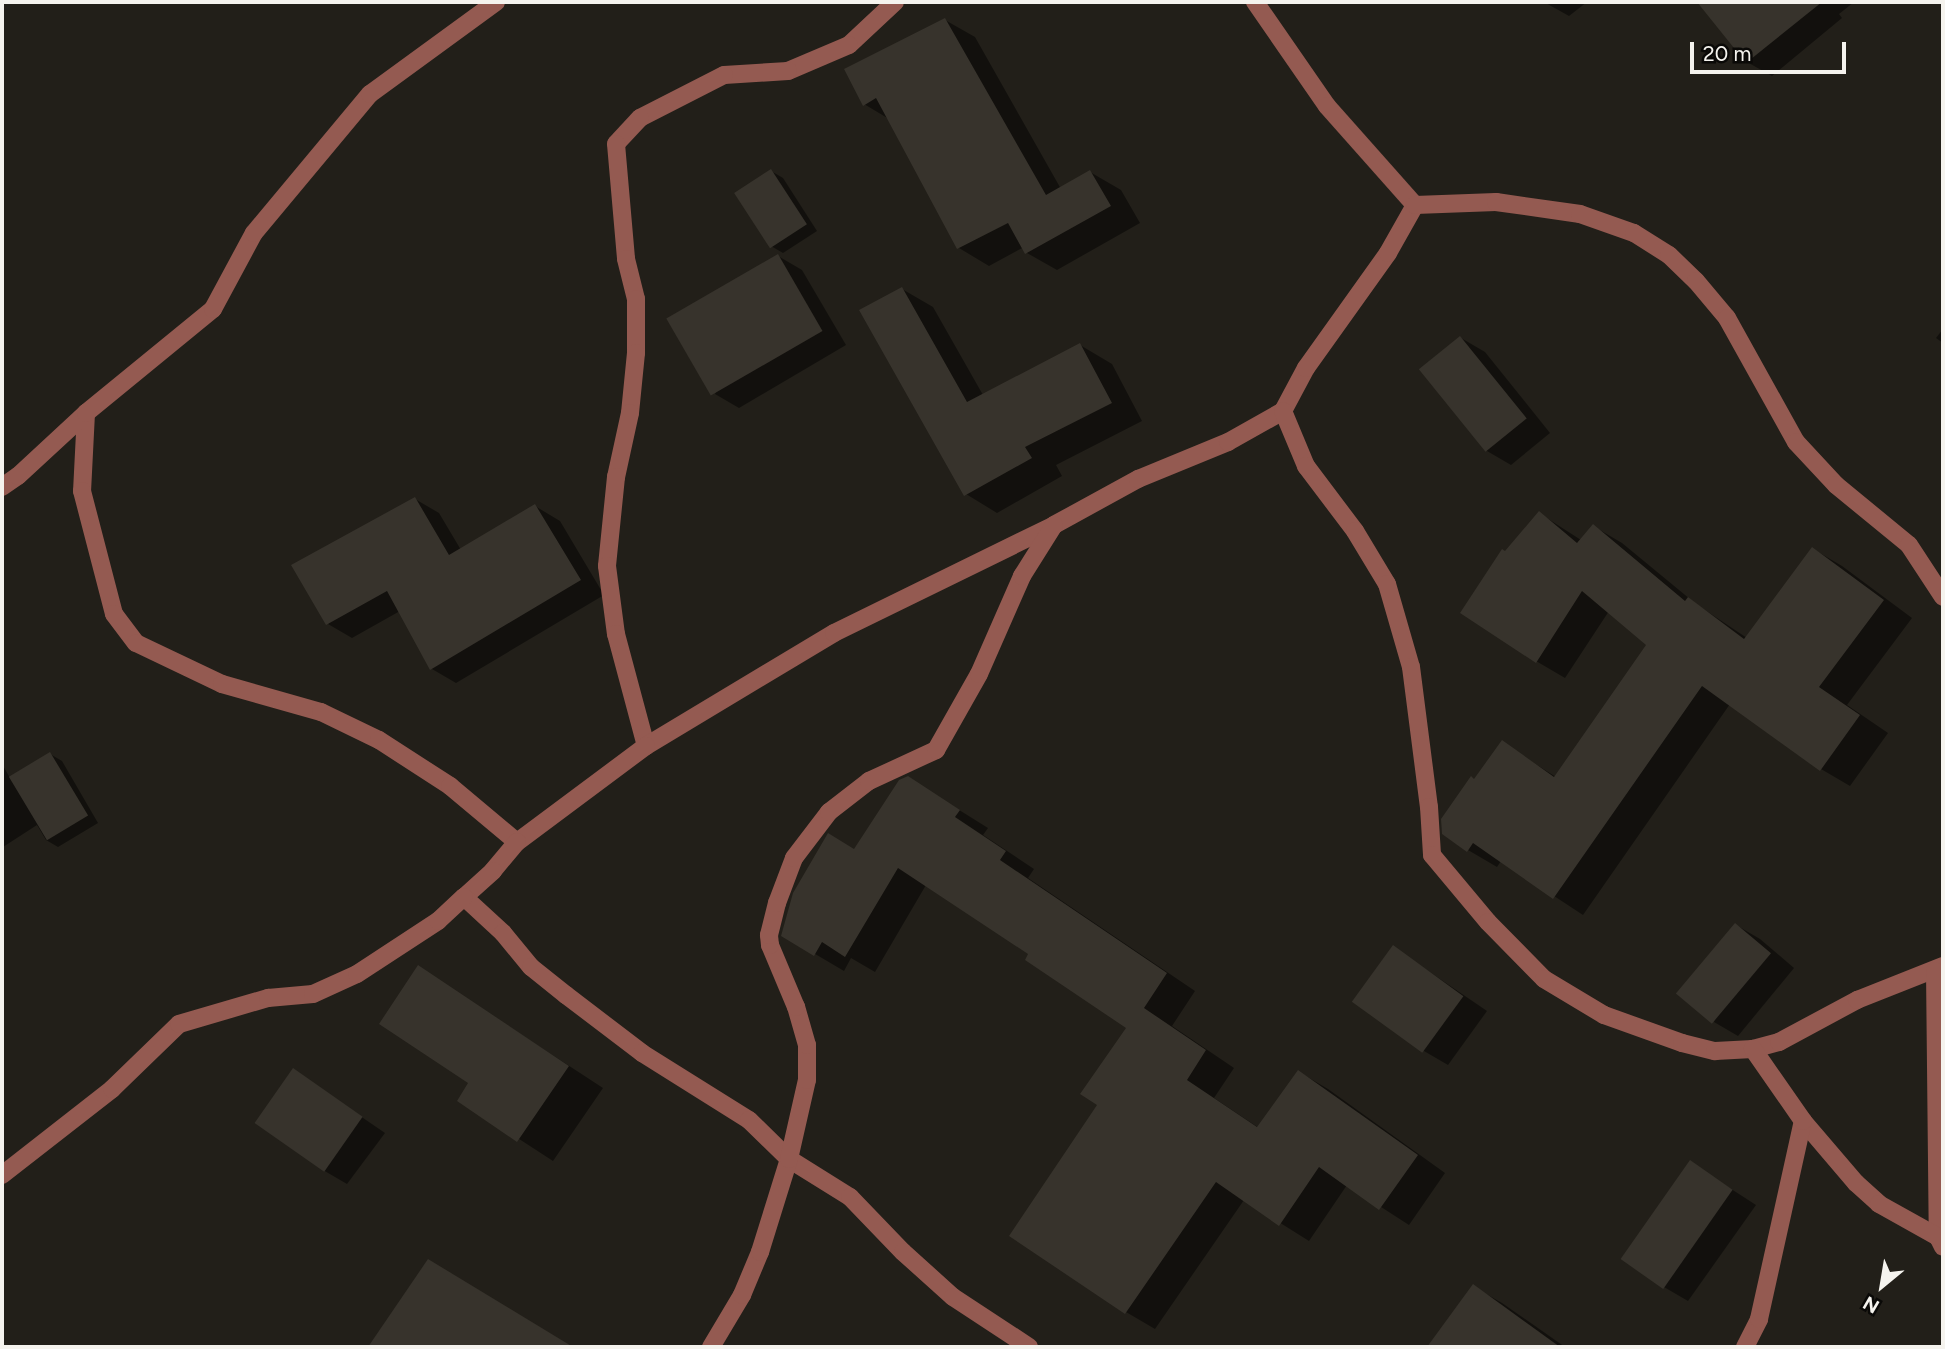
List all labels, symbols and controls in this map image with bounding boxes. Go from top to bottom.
scale bar [1693,28,1849,72]
text: 20 m [1703,41,1751,66]
north arrow [1847,1251,1917,1321]
text: N [1859,1291,1883,1318]

